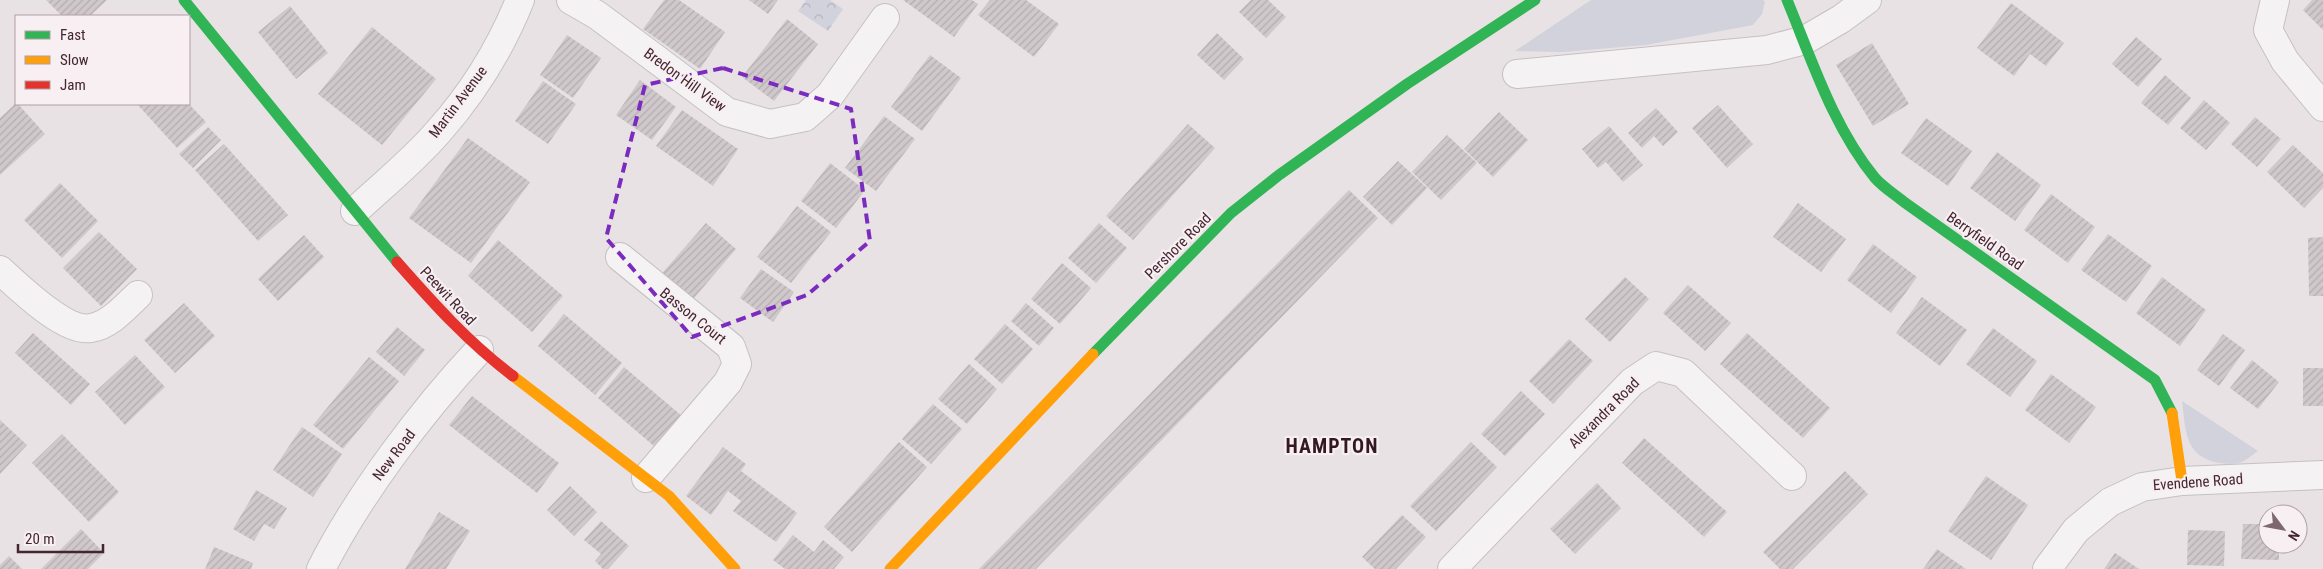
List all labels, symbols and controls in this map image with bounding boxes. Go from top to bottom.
legend [15,15,190,105]
text: Fast [60,26,85,44]
street label: Bredon Hill View [640,44,730,116]
text: Slow [60,51,89,69]
street label: Martin Avenue [425,63,491,141]
text: Jam [60,76,86,94]
street label: Berryfield Road [1943,208,2027,274]
street label: Pershore Road [1141,209,1215,283]
street label: Peewit Road [416,263,480,329]
street label: Basson Court [656,284,730,348]
street label: Alexandra Road [1565,374,1643,452]
street label: New Road [369,426,419,484]
district label: HAMPTON [1286,434,1378,458]
street label: Evendene Road [2152,470,2244,494]
north arrow [2258,504,2308,554]
scale bar [18,522,102,554]
text: N [2285,528,2303,544]
text: 20 m [25,530,55,548]

